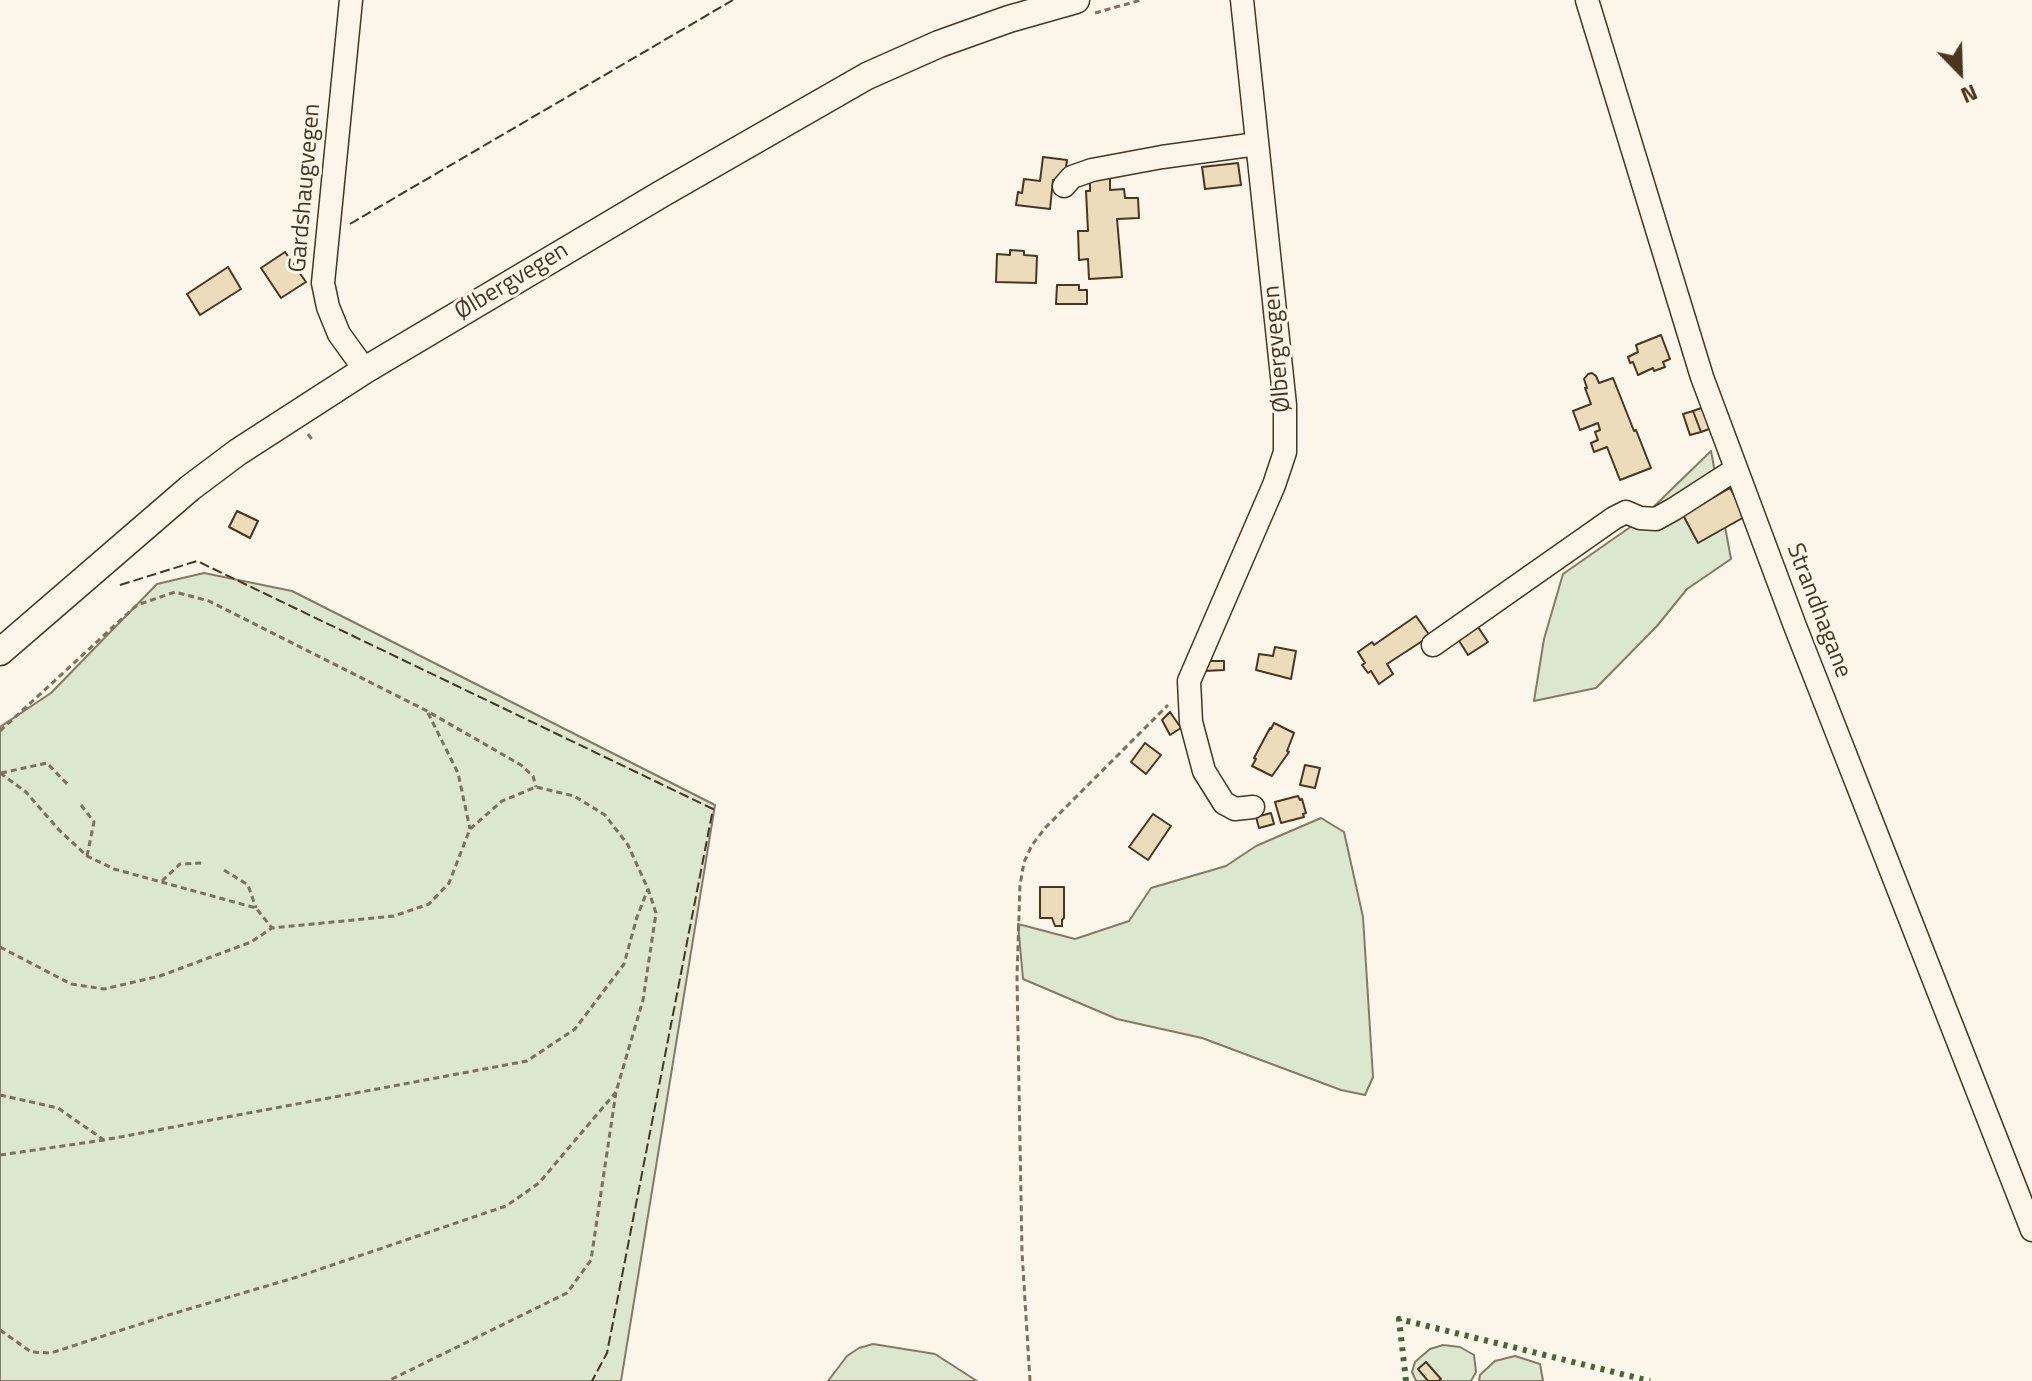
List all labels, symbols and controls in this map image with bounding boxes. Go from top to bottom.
north arrow [1920,32,2000,112]
text: N [1956,75,1983,113]
street label: Gardshaugvegen [284,102,328,274]
street label: Ølbergvegen [450,237,574,327]
street label: Ølbergvegen [1258,284,1298,414]
street label: Strandhagane [1779,540,1857,682]

